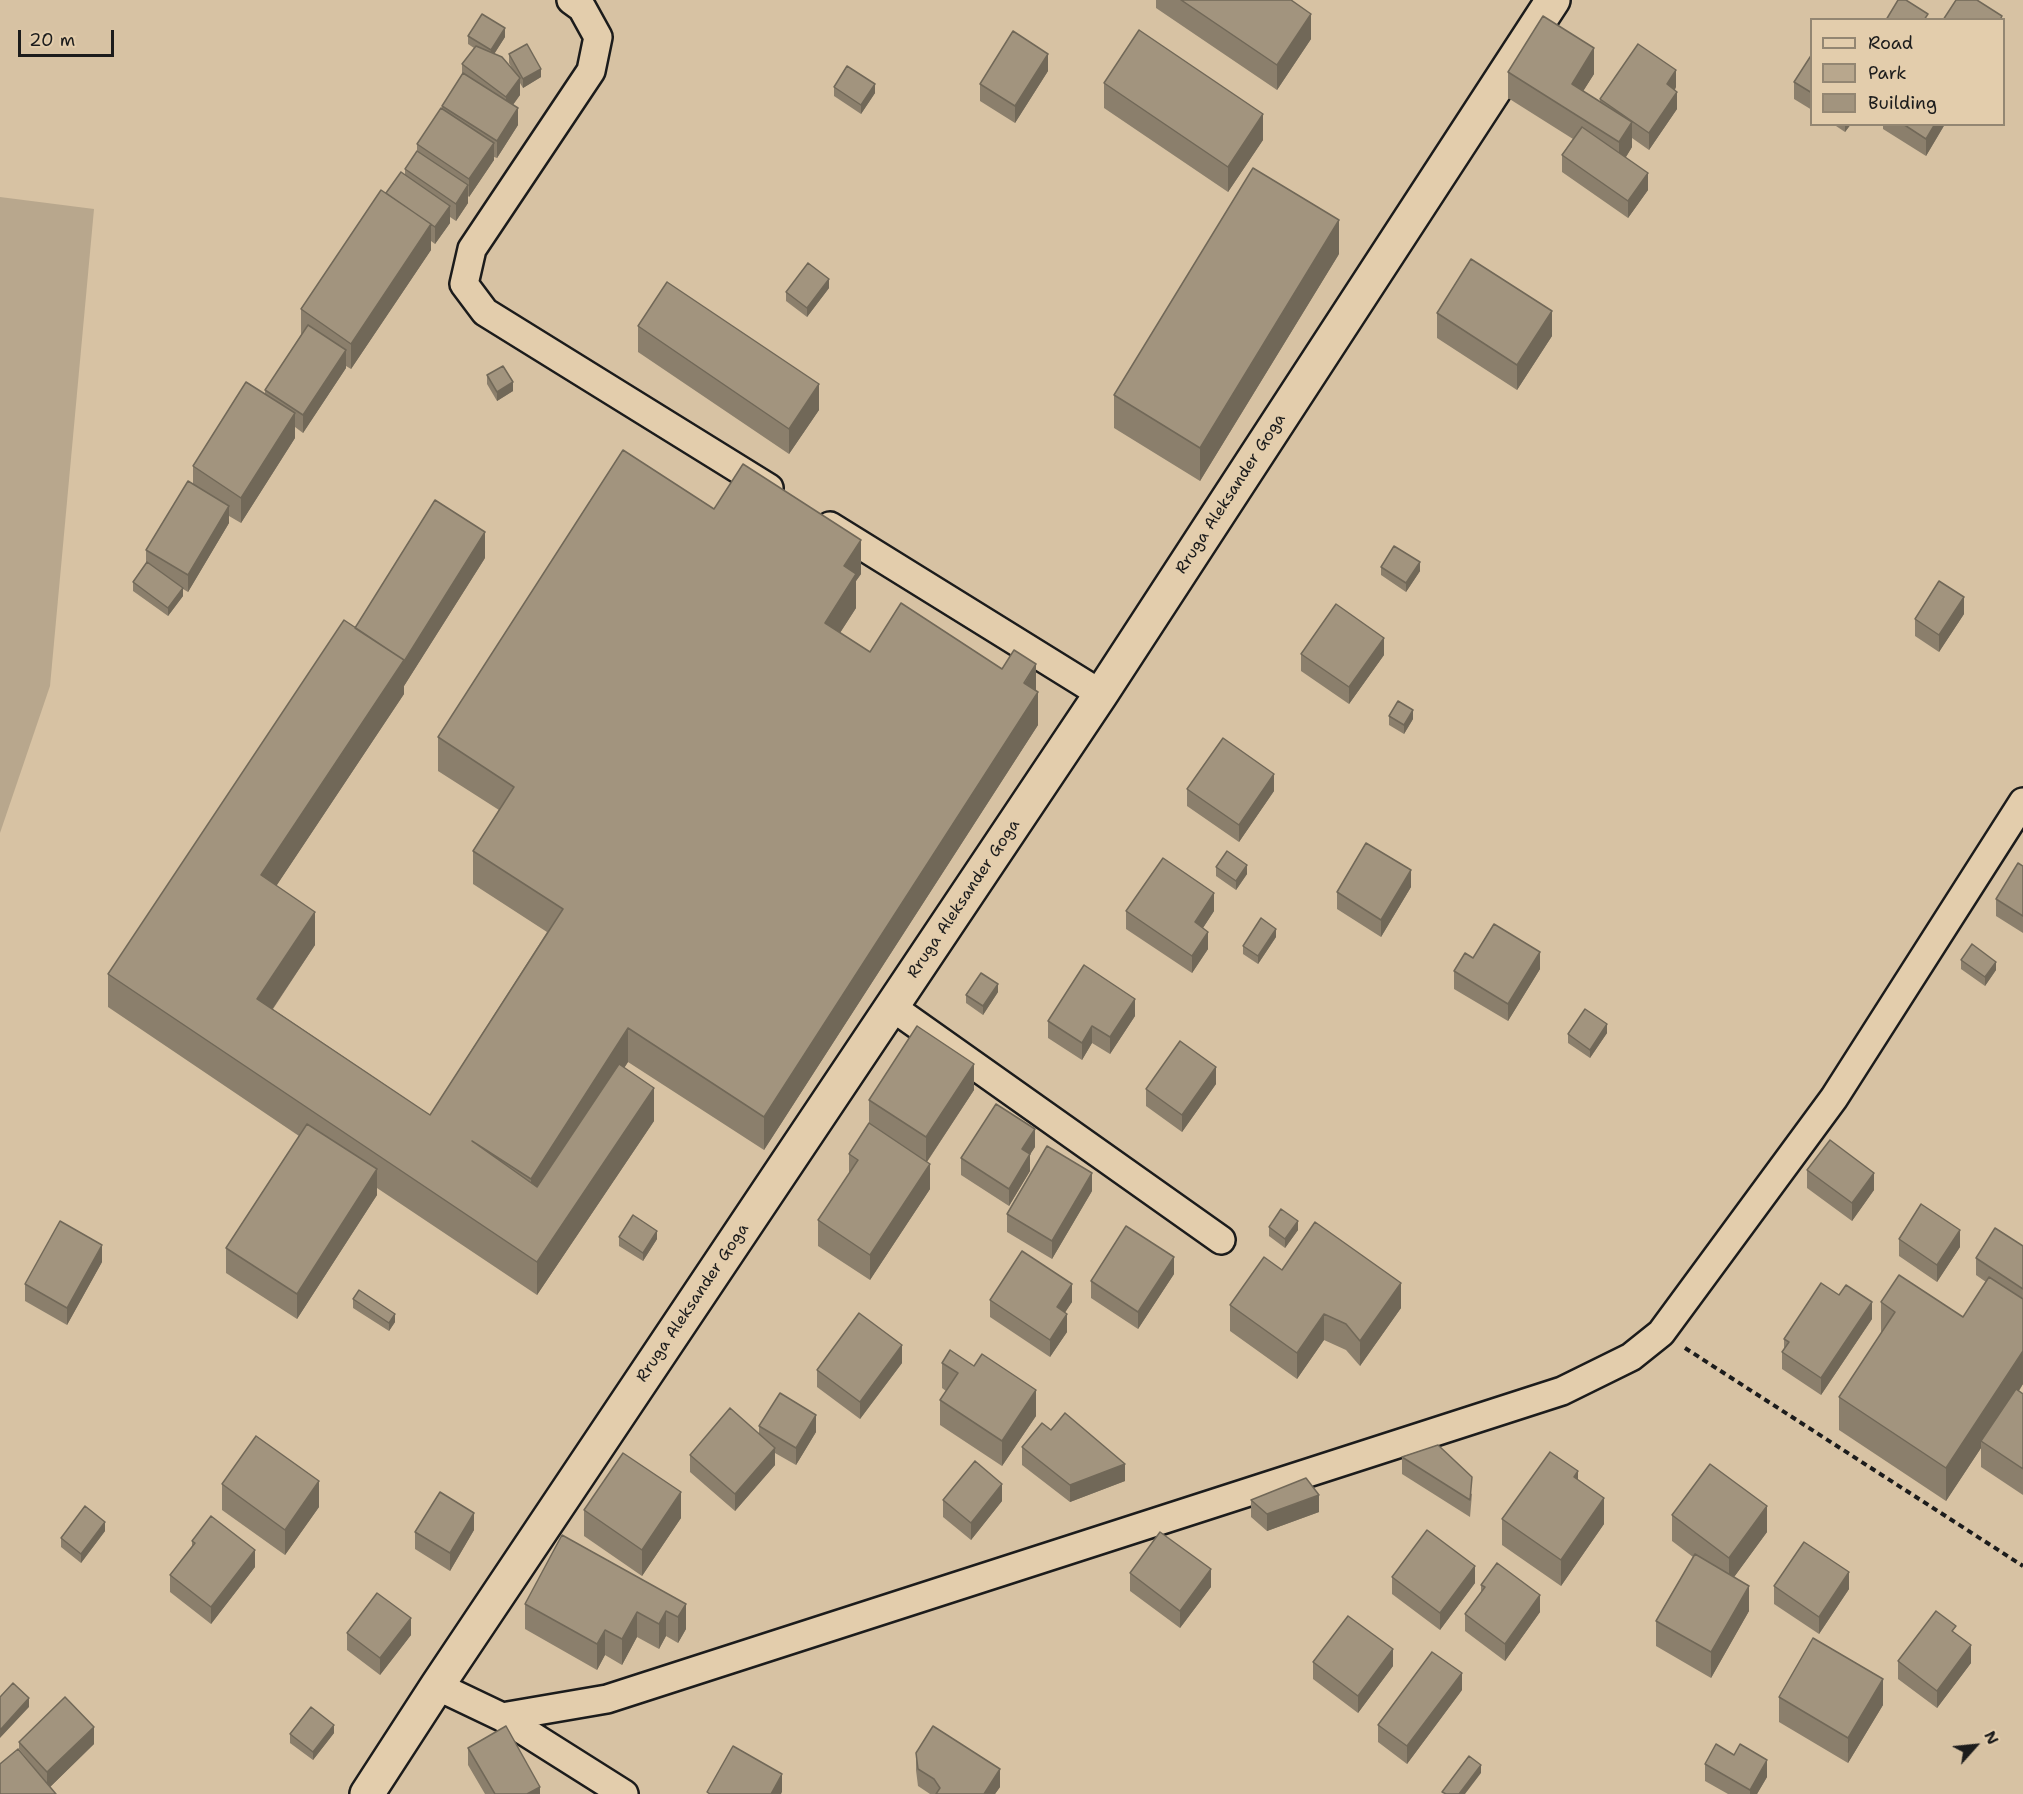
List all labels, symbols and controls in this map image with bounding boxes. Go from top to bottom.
scale bar [21,18,117,56]
legend [1810,18,2005,126]
text: 20 m [29,28,75,52]
text: Road [1868,31,1913,55]
text: Park [1868,61,1907,85]
text: Building [1868,91,1937,115]
street label: Rruga Aleksander Goga [1172,410,1290,578]
street label: Rruga Aleksander Goga [904,816,1024,982]
street label: Rruga Aleksander Goga [633,1220,753,1386]
north arrow [1945,1716,2005,1776]
text: N [1979,1727,2004,1748]

